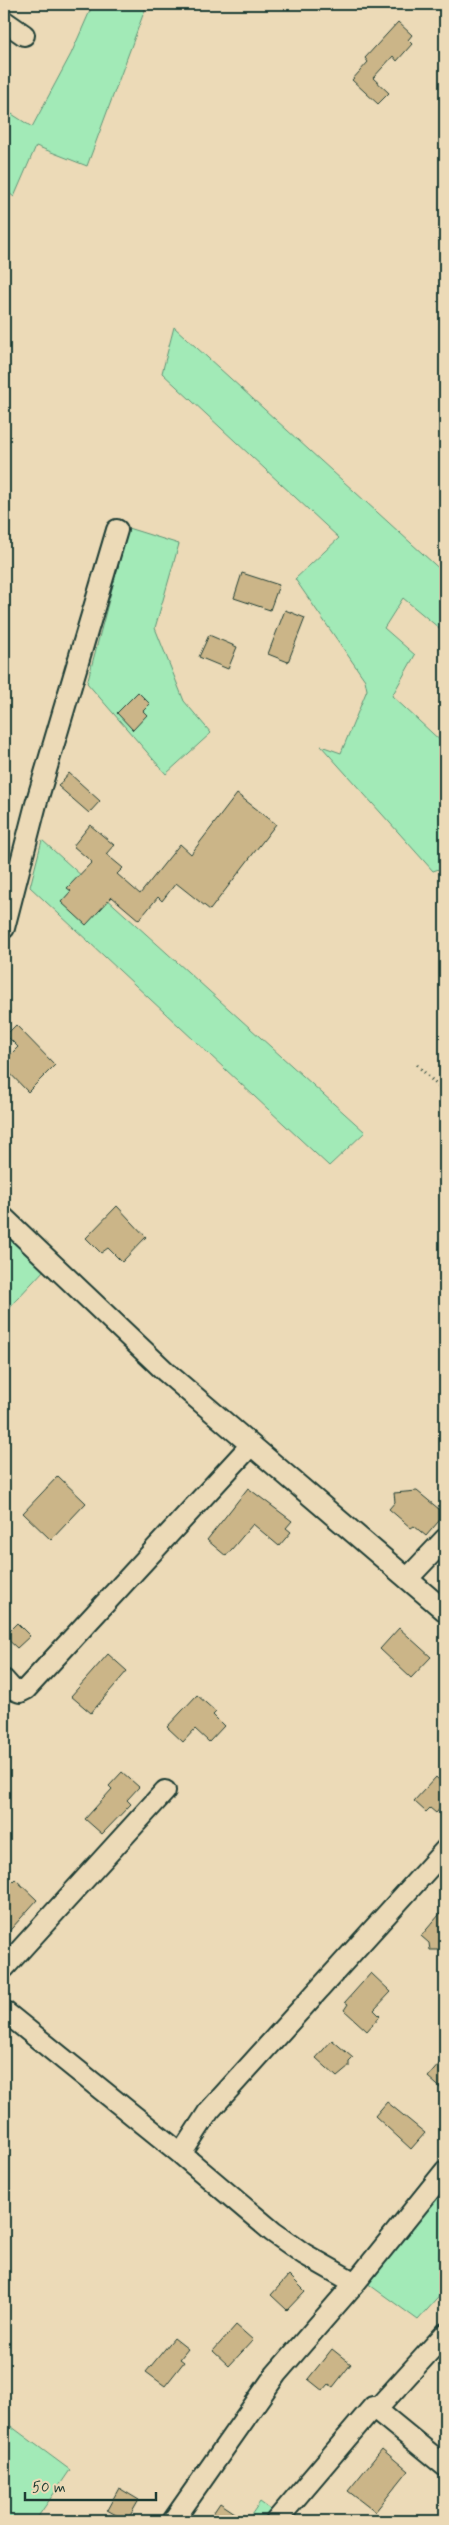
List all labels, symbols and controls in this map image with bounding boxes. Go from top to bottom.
scale bar [25,2470,156,2502]
text: 50 m [32,2478,66,2498]

